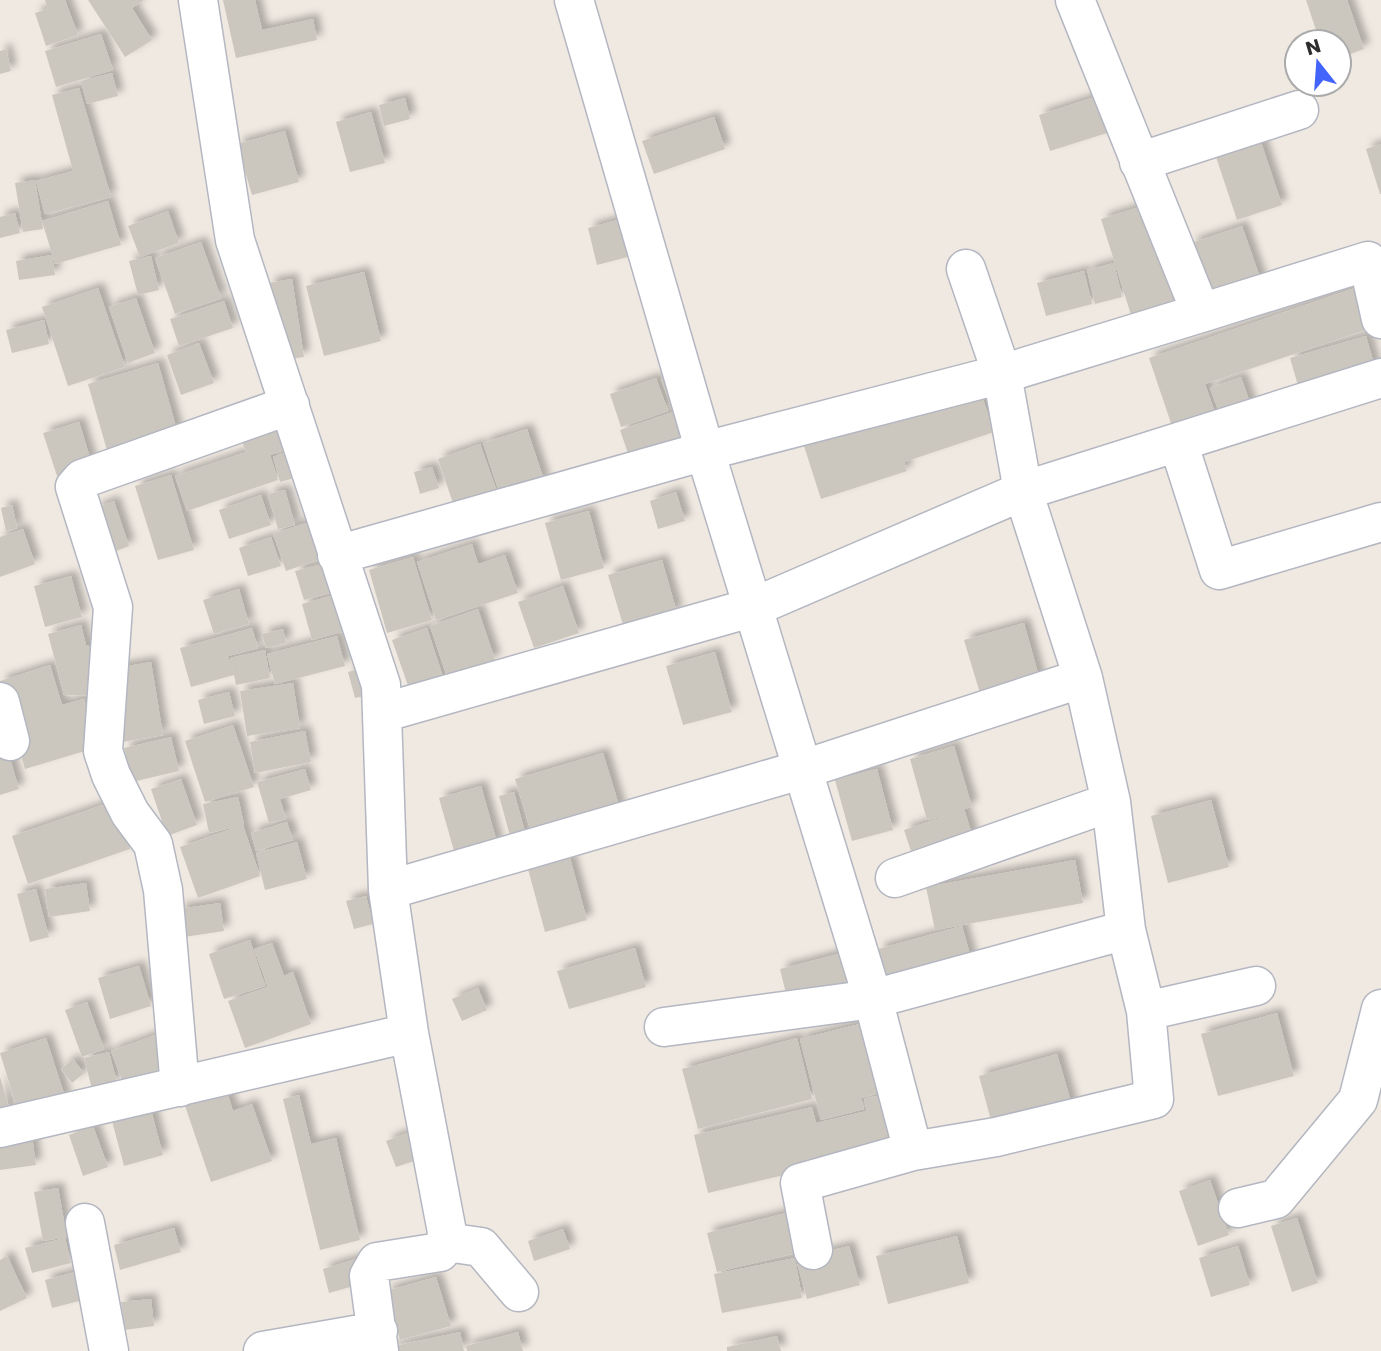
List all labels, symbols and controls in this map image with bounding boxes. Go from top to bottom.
north arrow [1283,28,1353,98]
text: N [1302,32,1324,62]

